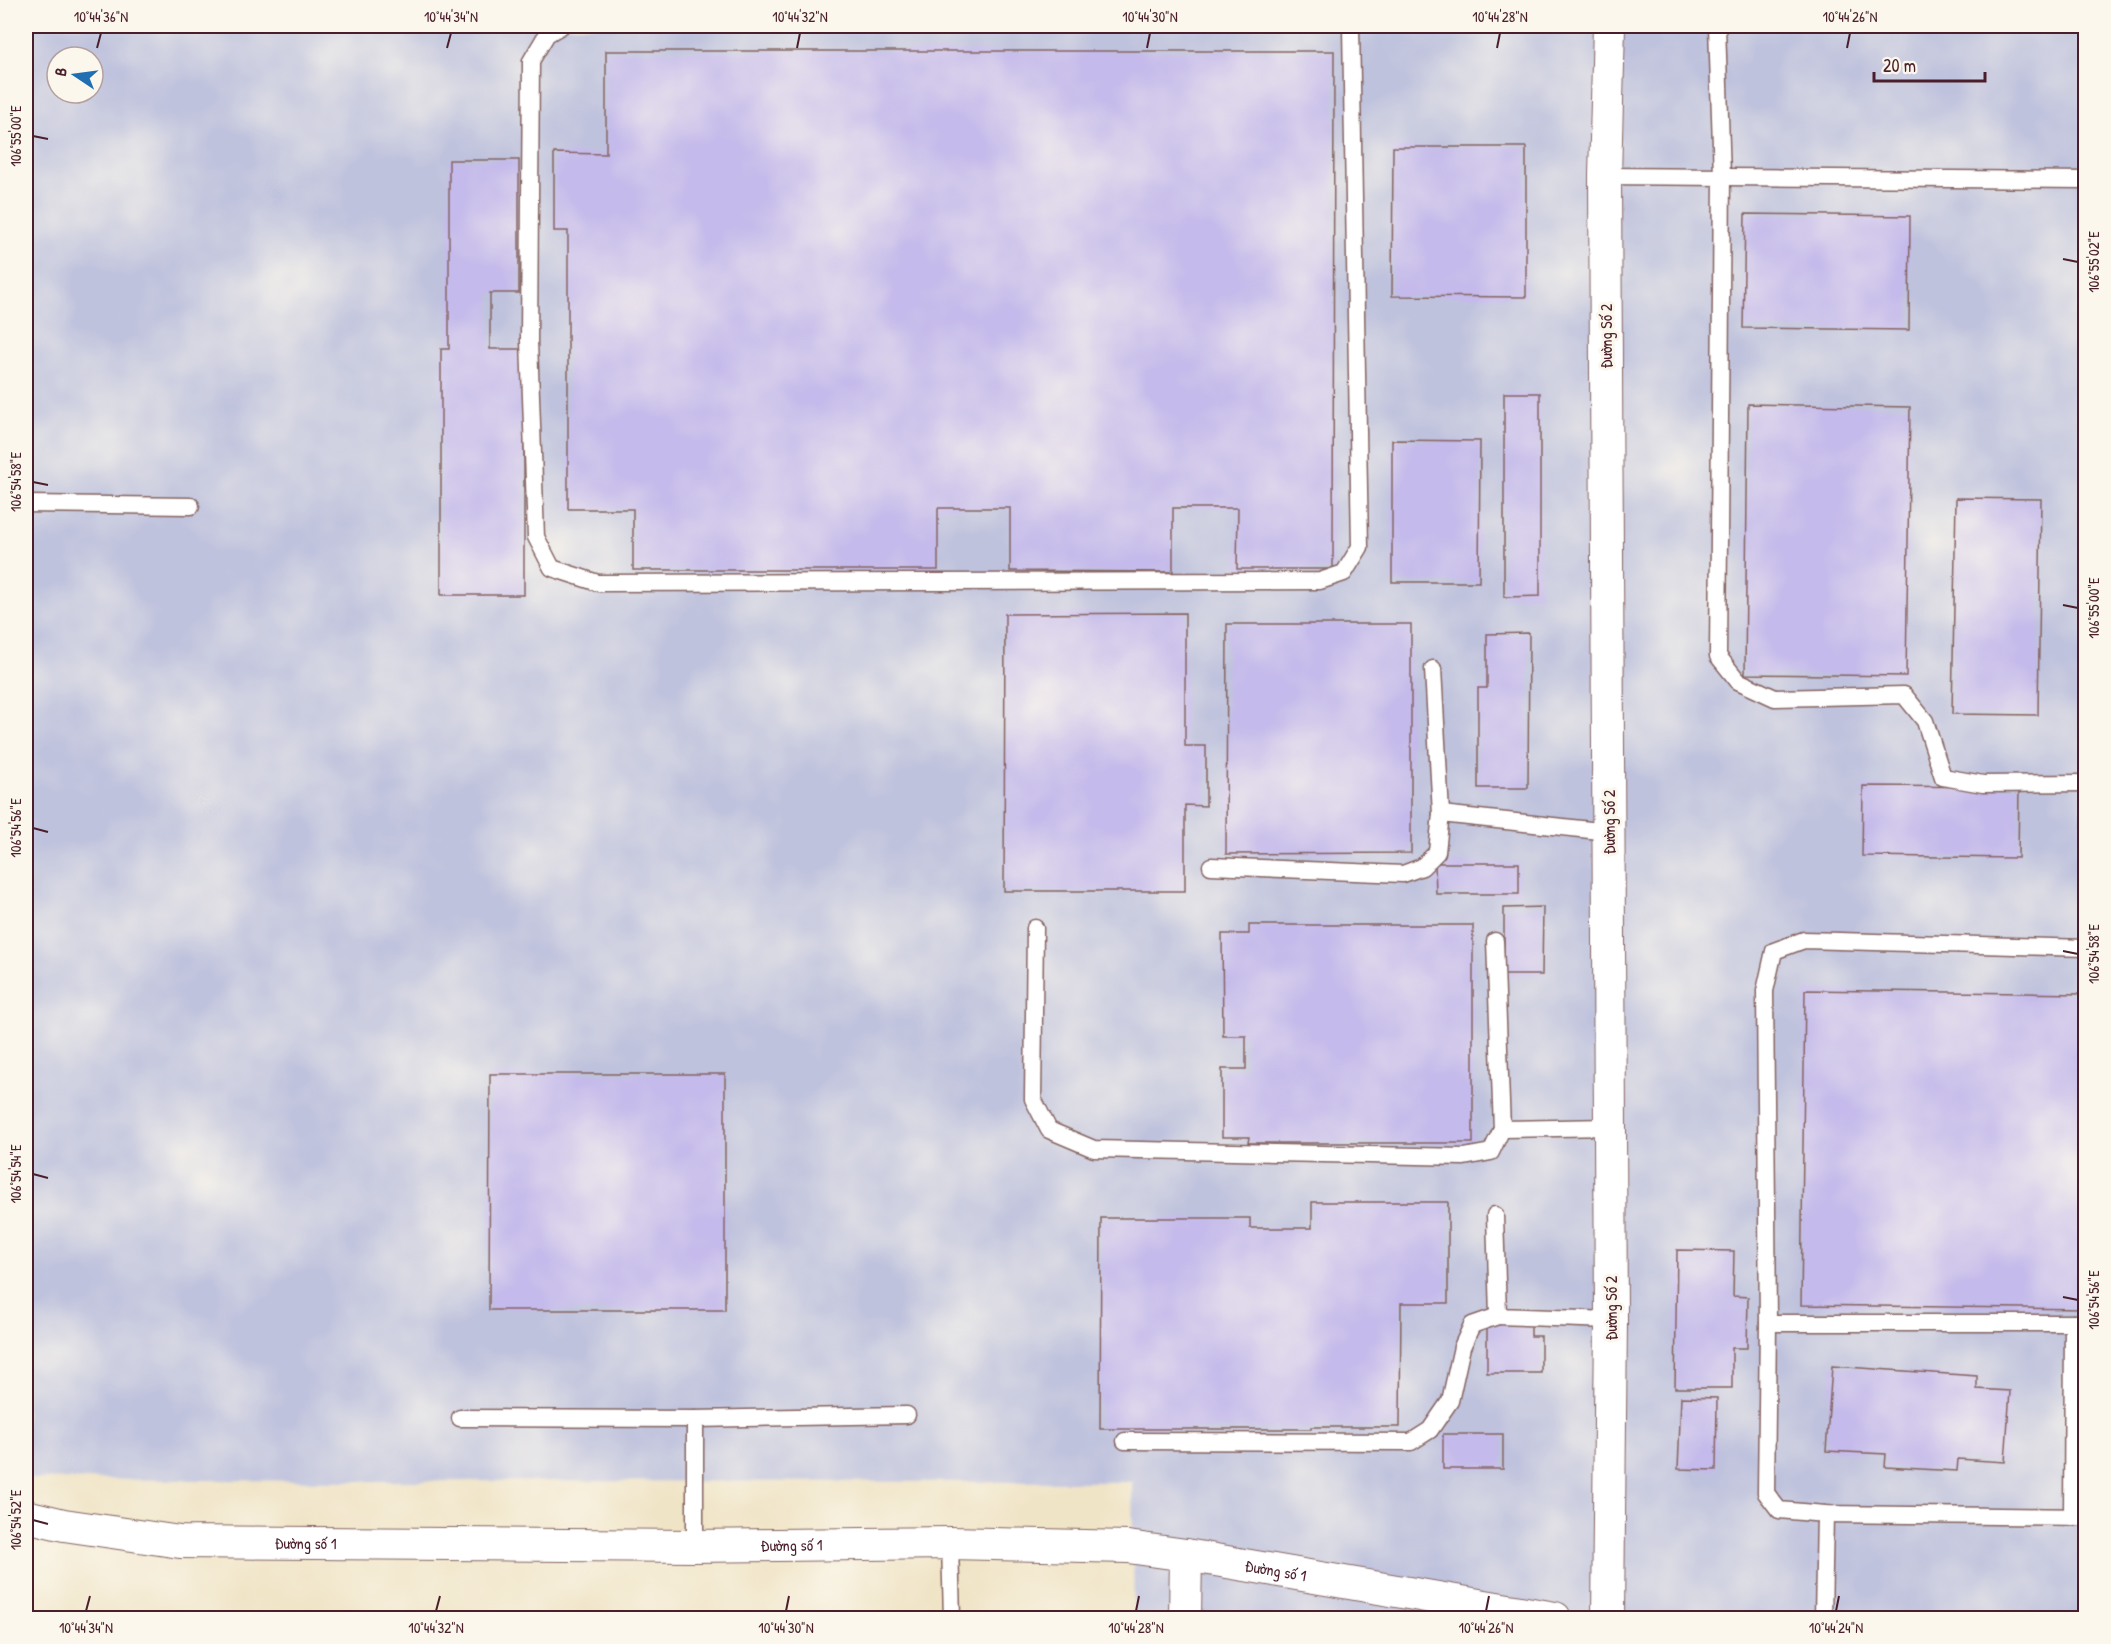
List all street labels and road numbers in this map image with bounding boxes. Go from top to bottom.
street label: Đường Số 2 [1595,303,1617,368]
street label: Đường Số 2 [1598,789,1620,854]
street label: Đường Số 2 [1600,1275,1622,1340]
street label: Đường số 1 [275,1532,337,1554]
street label: Đường số 1 [761,1533,823,1556]
street label: Đường số 1 [1243,1554,1308,1586]

